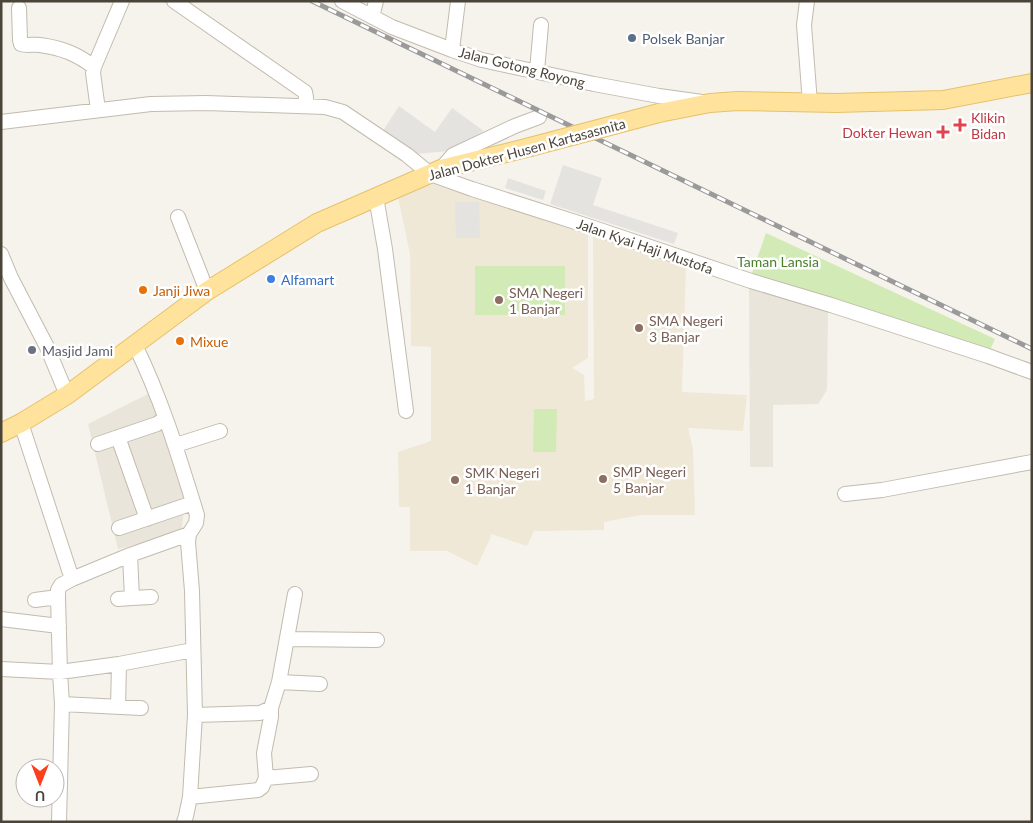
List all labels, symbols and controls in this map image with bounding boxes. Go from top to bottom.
place label: Polsek Banjar [642,30,725,47]
marker: Polsek Banjar [626,32,638,44]
street label: Jalan Gotong Royong [457,43,587,91]
place label: Klikin Bidan [971,109,1006,142]
street label: Jalan Dokter Husen Kartasasmita [427,115,627,183]
marker: Klikin Bidan [953,118,967,132]
place label: Dokter Hewan [842,124,932,141]
marker: Dokter Hewan [936,125,950,139]
street label: Jalan Kyai Haji Mustofa [575,215,715,277]
park label: Taman Lansia [737,253,819,270]
place label: Alfamart [281,271,334,288]
marker: Alfamart [265,273,277,285]
place label: Janji Jiwa [153,282,210,299]
marker: Janji Jiwa [137,284,149,296]
place label: SMA Negeri 1 Banjar [509,284,583,317]
marker: SMA Negeri 1 Banjar [493,294,505,306]
place label: SMA Negeri 3 Banjar [649,312,723,345]
marker: SMA Negeri 3 Banjar [633,322,645,334]
place label: Mixue [190,333,228,350]
marker: Mixue [174,335,186,347]
place label: Masjid Jami [42,342,113,359]
marker: Masjid Jami [26,344,38,356]
place label: SMP Negeri 5 Banjar [613,463,686,496]
place label: SMK Negeri 1 Banjar [465,464,539,497]
marker: SMP Negeri 5 Banjar [597,473,609,485]
marker: SMK Negeri 1 Banjar [449,474,461,486]
north arrow [15,758,65,808]
text: U [35,788,45,805]

